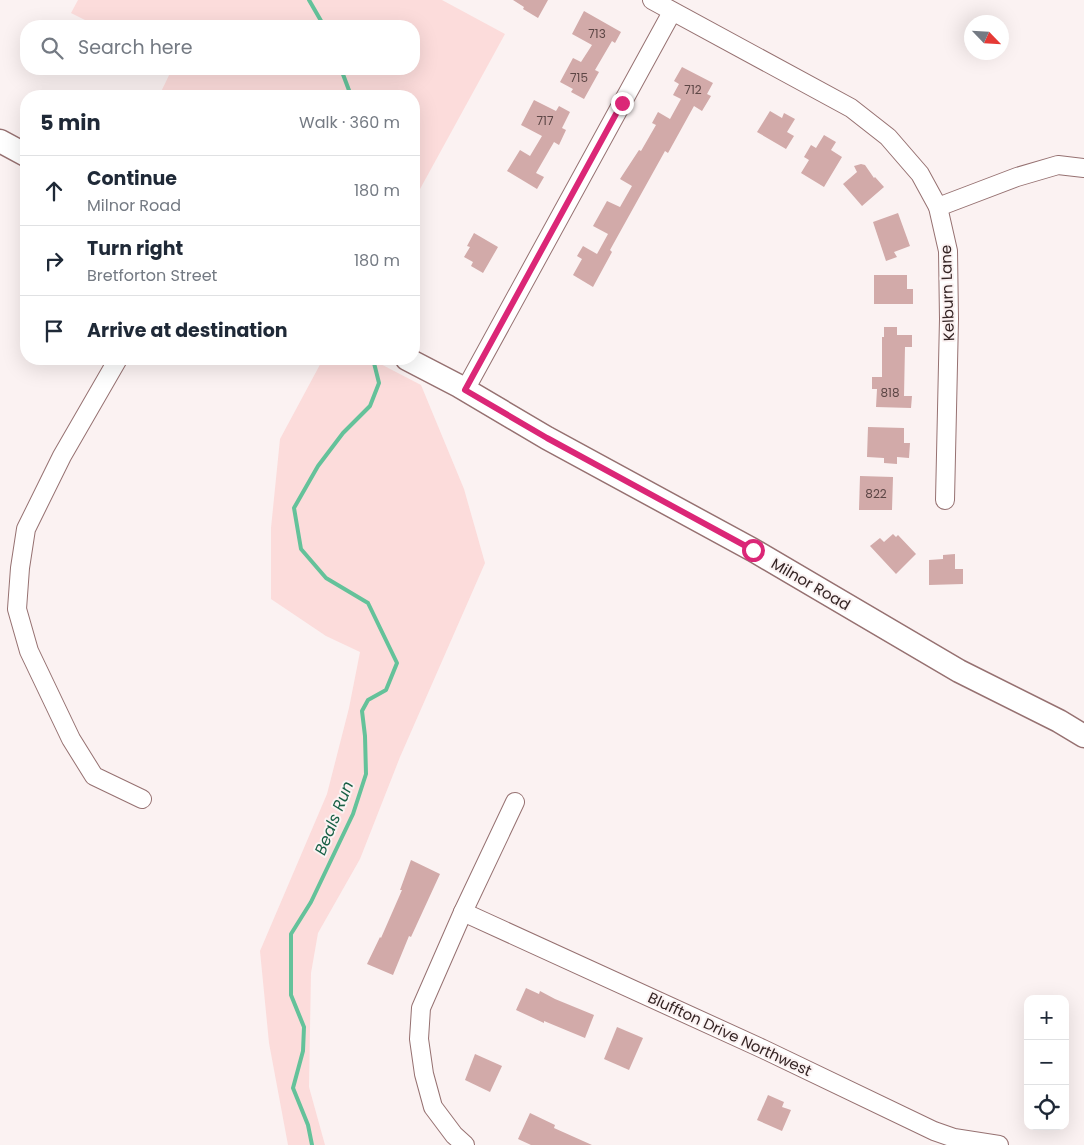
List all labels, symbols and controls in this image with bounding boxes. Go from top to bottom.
north arrow [964,15,1009,60]
search box [20,20,420,75]
house number: 713 [588,25,606,42]
icon: search [38,34,66,62]
text: Search here [78,34,192,61]
house number: 715 [570,69,588,86]
house number: 712 [684,81,702,98]
route end [611,92,634,115]
text: 5 min [40,108,101,137]
text: Walk · 360 m [299,111,400,134]
house number: 717 [537,112,554,129]
text: Continue [87,165,177,192]
icon: ahead [40,177,68,205]
text: 180 m [354,179,400,202]
text: Milnor Road [87,194,181,217]
text: Turn right [87,235,183,262]
street label: Kelburn Lane [935,244,959,342]
icon: right [40,247,68,275]
text: 180 m [354,249,400,272]
text: Bretforton Street [87,264,217,287]
icon: arrive [40,317,68,345]
text: Arrive at destination [87,317,288,344]
house number: 818 [881,384,899,401]
house number: 822 [865,485,887,502]
route start [742,539,765,562]
street label: Milnor Road [768,553,854,615]
water label: Beals Run [309,778,359,858]
street label: Bluffton Drive Northwest [645,987,815,1081]
map controls [1024,995,1069,1130]
button: + [1024,995,1069,1040]
button: − [1024,1040,1069,1085]
button: locate [1024,1085,1069,1130]

